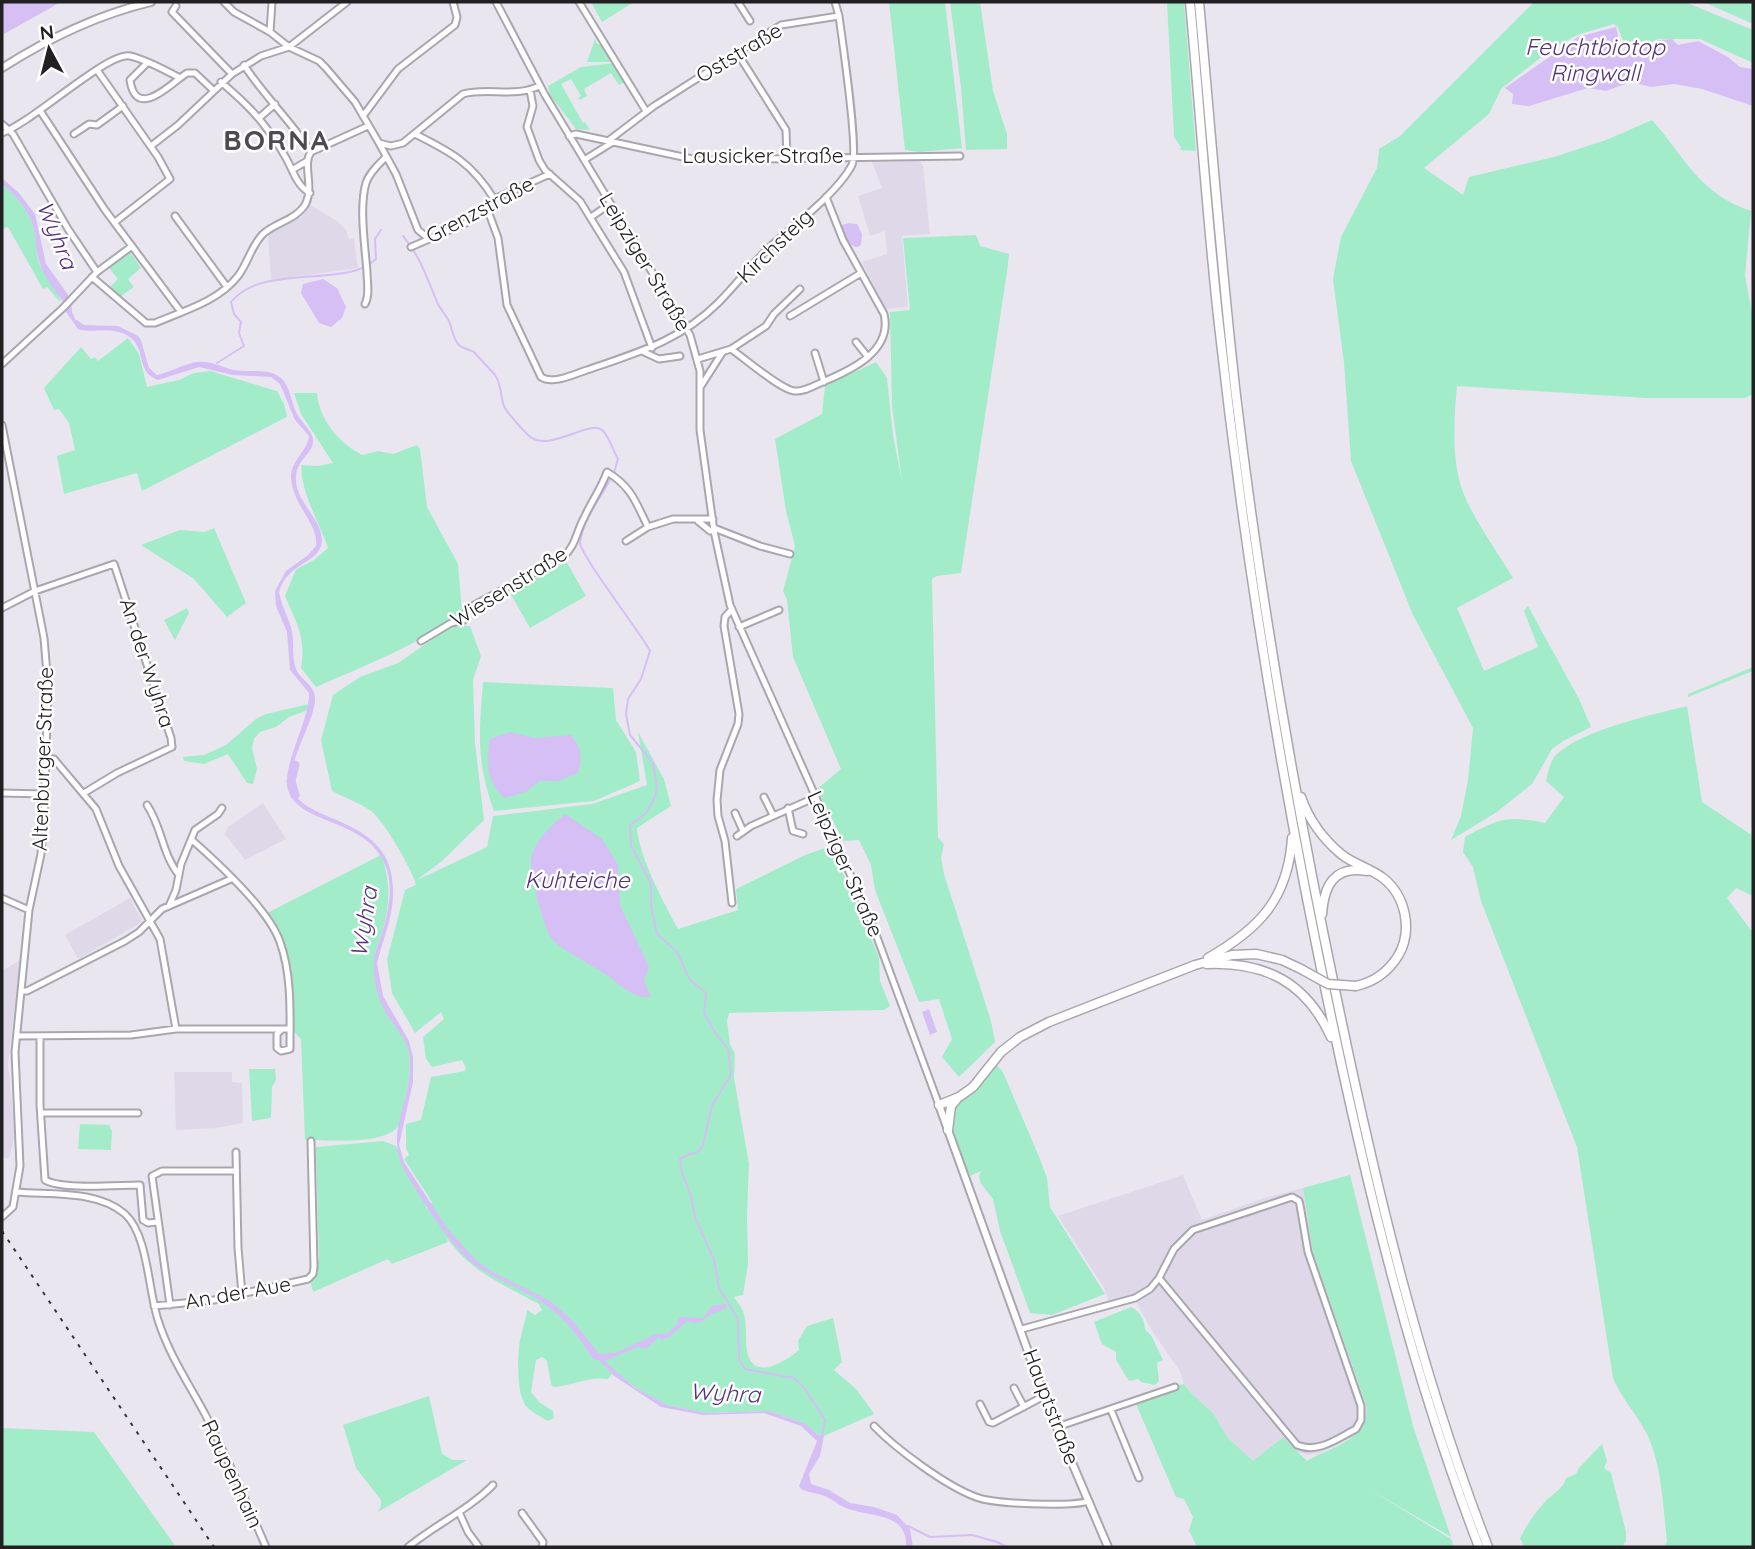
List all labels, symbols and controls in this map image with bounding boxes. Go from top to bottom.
north arrow [14,14,84,84]
street label: Oststraße [691,16,786,88]
text: N [39,19,55,45]
water label: Feuchtbiotop Ringwall [1525,32,1666,87]
district label: BORNA [223,122,331,157]
street label: Lausicker Straße [682,142,844,168]
street label: Grenzstraße [421,170,538,248]
street label: Leipziger Straße [594,187,697,335]
water label: Wyhra [31,197,85,274]
street label: Kirchsteig [731,203,818,288]
street label: Wiesenstraße [445,540,572,632]
street label: An der Wyhra [115,595,181,731]
street label: Altenburger Straße [26,666,58,851]
street label: Leipziger Straße [802,787,890,941]
water label: Kuhteiche [525,865,630,894]
water label: Wyhra [344,884,384,959]
street label: An der Aue [183,1270,293,1314]
street label: Hauptstraße [1018,1345,1086,1468]
water label: Wyhra [689,1376,762,1409]
street label: Raupenhain [196,1415,269,1532]

